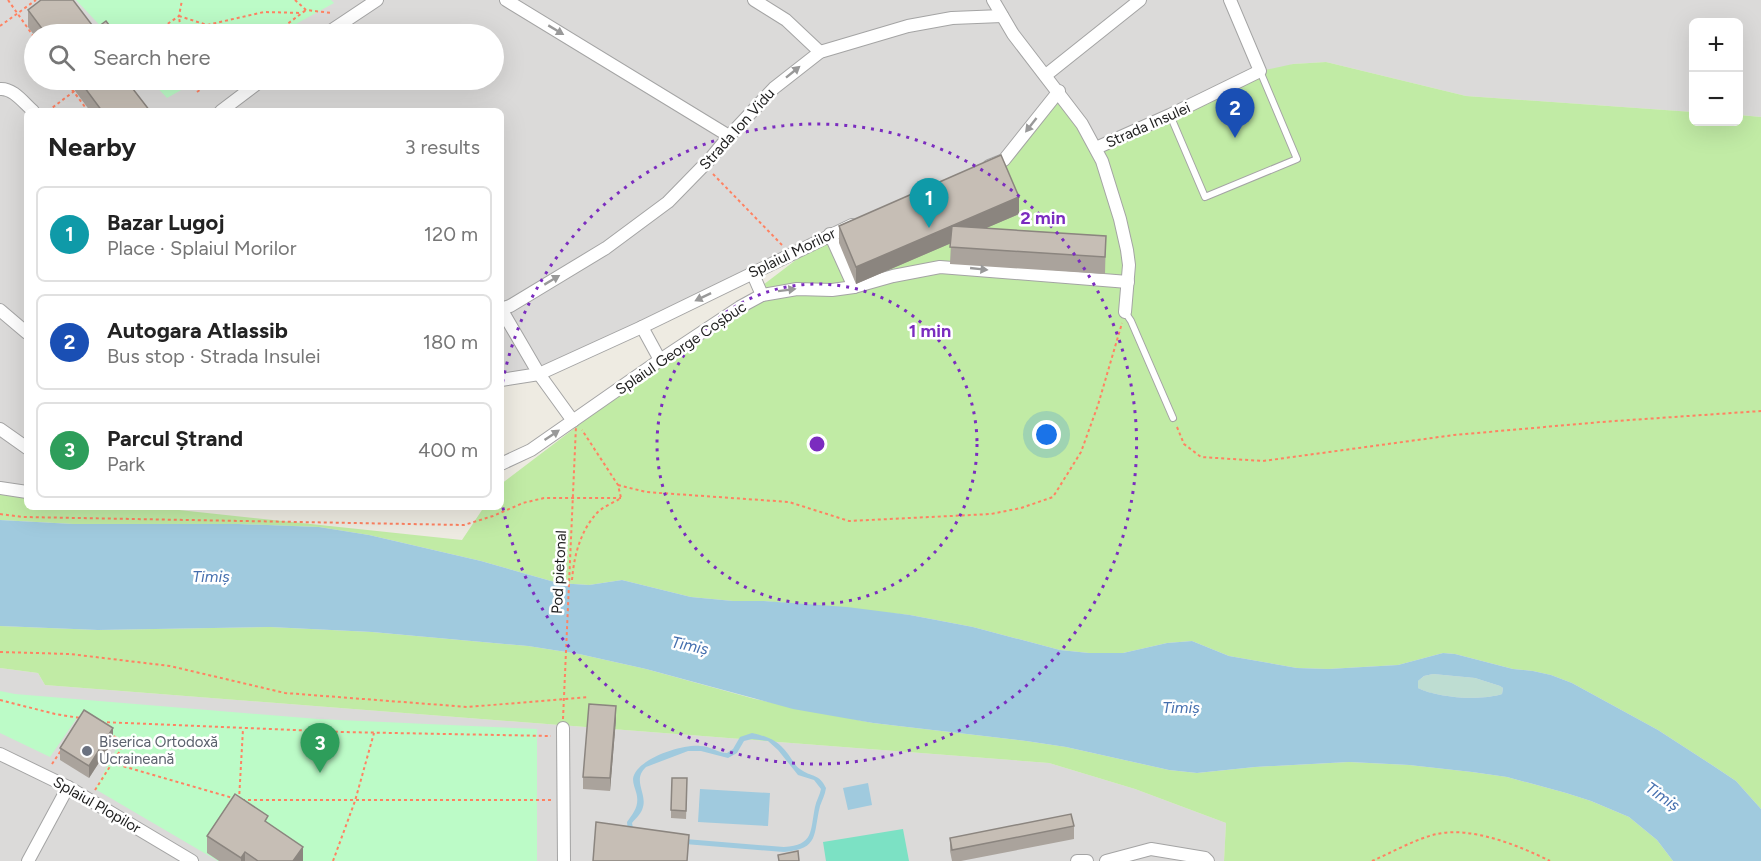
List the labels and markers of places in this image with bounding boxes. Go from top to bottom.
pin: 2 [1216,88,1254,138]
pin: 1 [910,178,948,228]
centre of rings [807,434,827,454]
pin: 3 [300,724,340,773]
place label: Biserica Ortodoxă Ucraineană [99,733,218,768]
marker: Biserica Ortodoxă Ucraineană [80,744,94,758]

